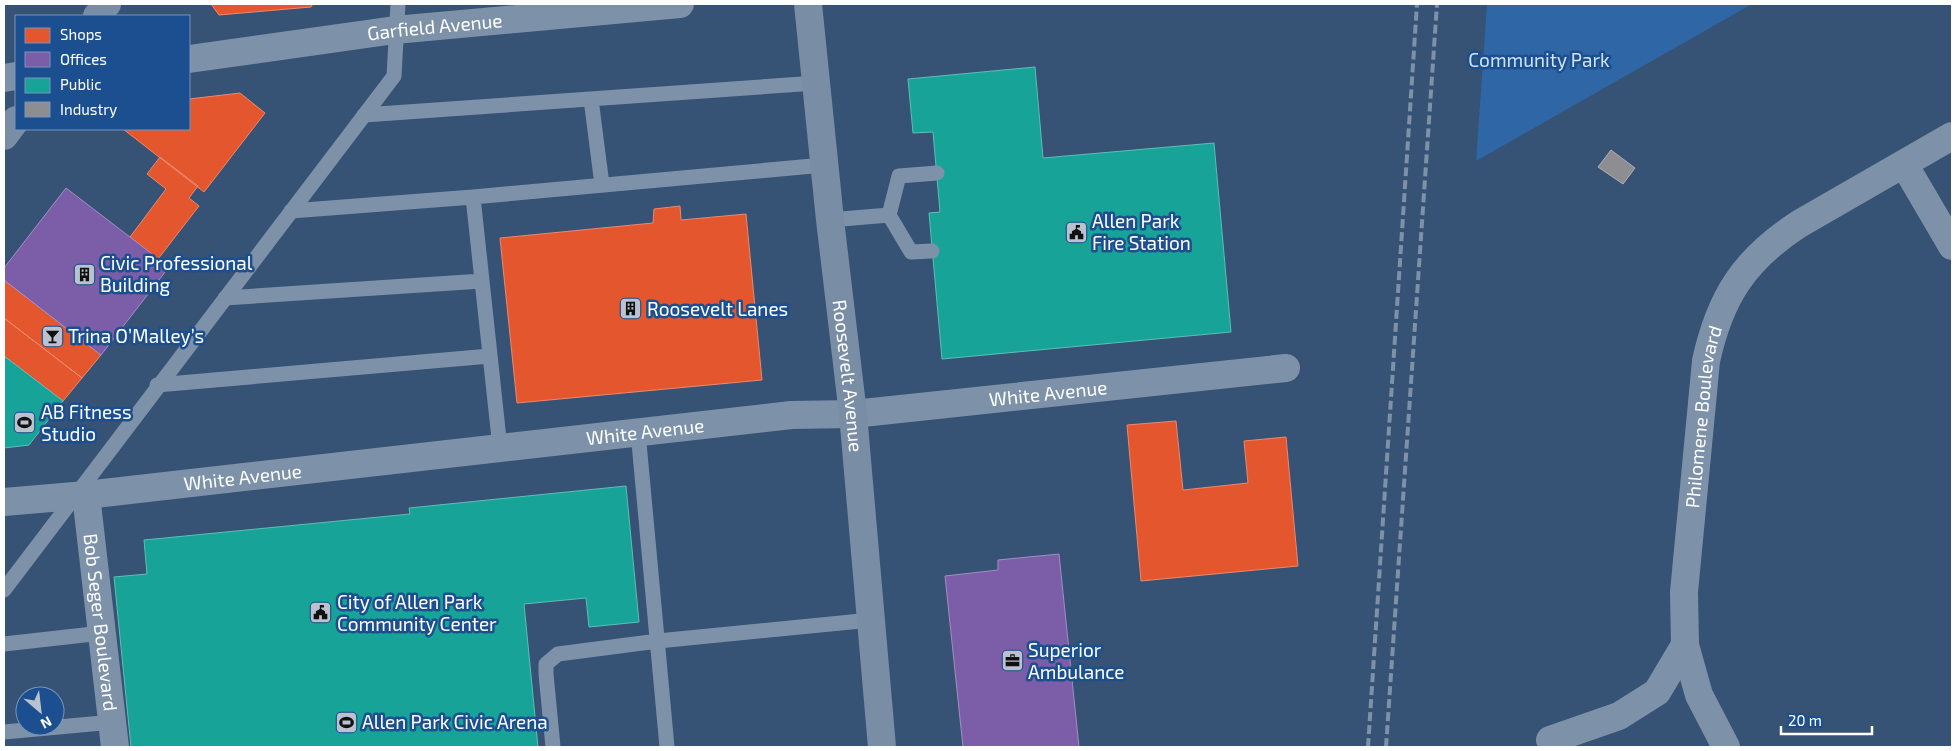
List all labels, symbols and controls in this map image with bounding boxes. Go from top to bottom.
street label: Garfield Avenue [366,8,503,45]
legend [15,15,190,130]
text: Shops [60,25,102,43]
park label: Community Park [1468,48,1610,71]
text: Offices [60,50,107,68]
text: Public [60,75,101,93]
text: Industry [60,100,117,118]
place label: Allen Park Fire Station [1092,209,1191,254]
public building icon: Allen Park Fire Station [1064,220,1088,244]
place label: Civic Professional Building [100,251,253,296]
building icon: Civic Professional Building [72,262,96,286]
building icon: Roosevelt Lanes [619,297,643,321]
place label: Roosevelt Lanes [647,297,788,320]
street label: Roosevelt Avenue [829,298,868,453]
street label: Philomene Boulevard [1680,322,1726,509]
bar icon: Trina O’Malley’s [40,324,64,348]
place label: Trina O’Malley’s [68,324,204,347]
street label: White Avenue [988,375,1108,410]
place label: AB Fitness Studio [41,400,132,445]
sports icon: AB Fitness Studio [13,411,37,435]
street label: White Avenue [585,413,705,449]
street label: White Avenue [182,459,303,495]
street label: Bob Seger Boulevard [79,532,123,712]
place label: City of Allen Park Community Center [337,590,497,635]
public building icon: City of Allen Park Community Center [309,601,333,625]
place label: Superior Ambulance [1028,638,1125,683]
office icon: Superior Ambulance [1000,649,1024,673]
north arrow [15,686,65,736]
scale bar [1781,704,1872,736]
sports icon: Allen Park Civic Arena [334,710,358,734]
place label: Allen Park Civic Arena [362,710,548,733]
text: 20 m [1788,711,1822,729]
text: N [38,713,55,733]

